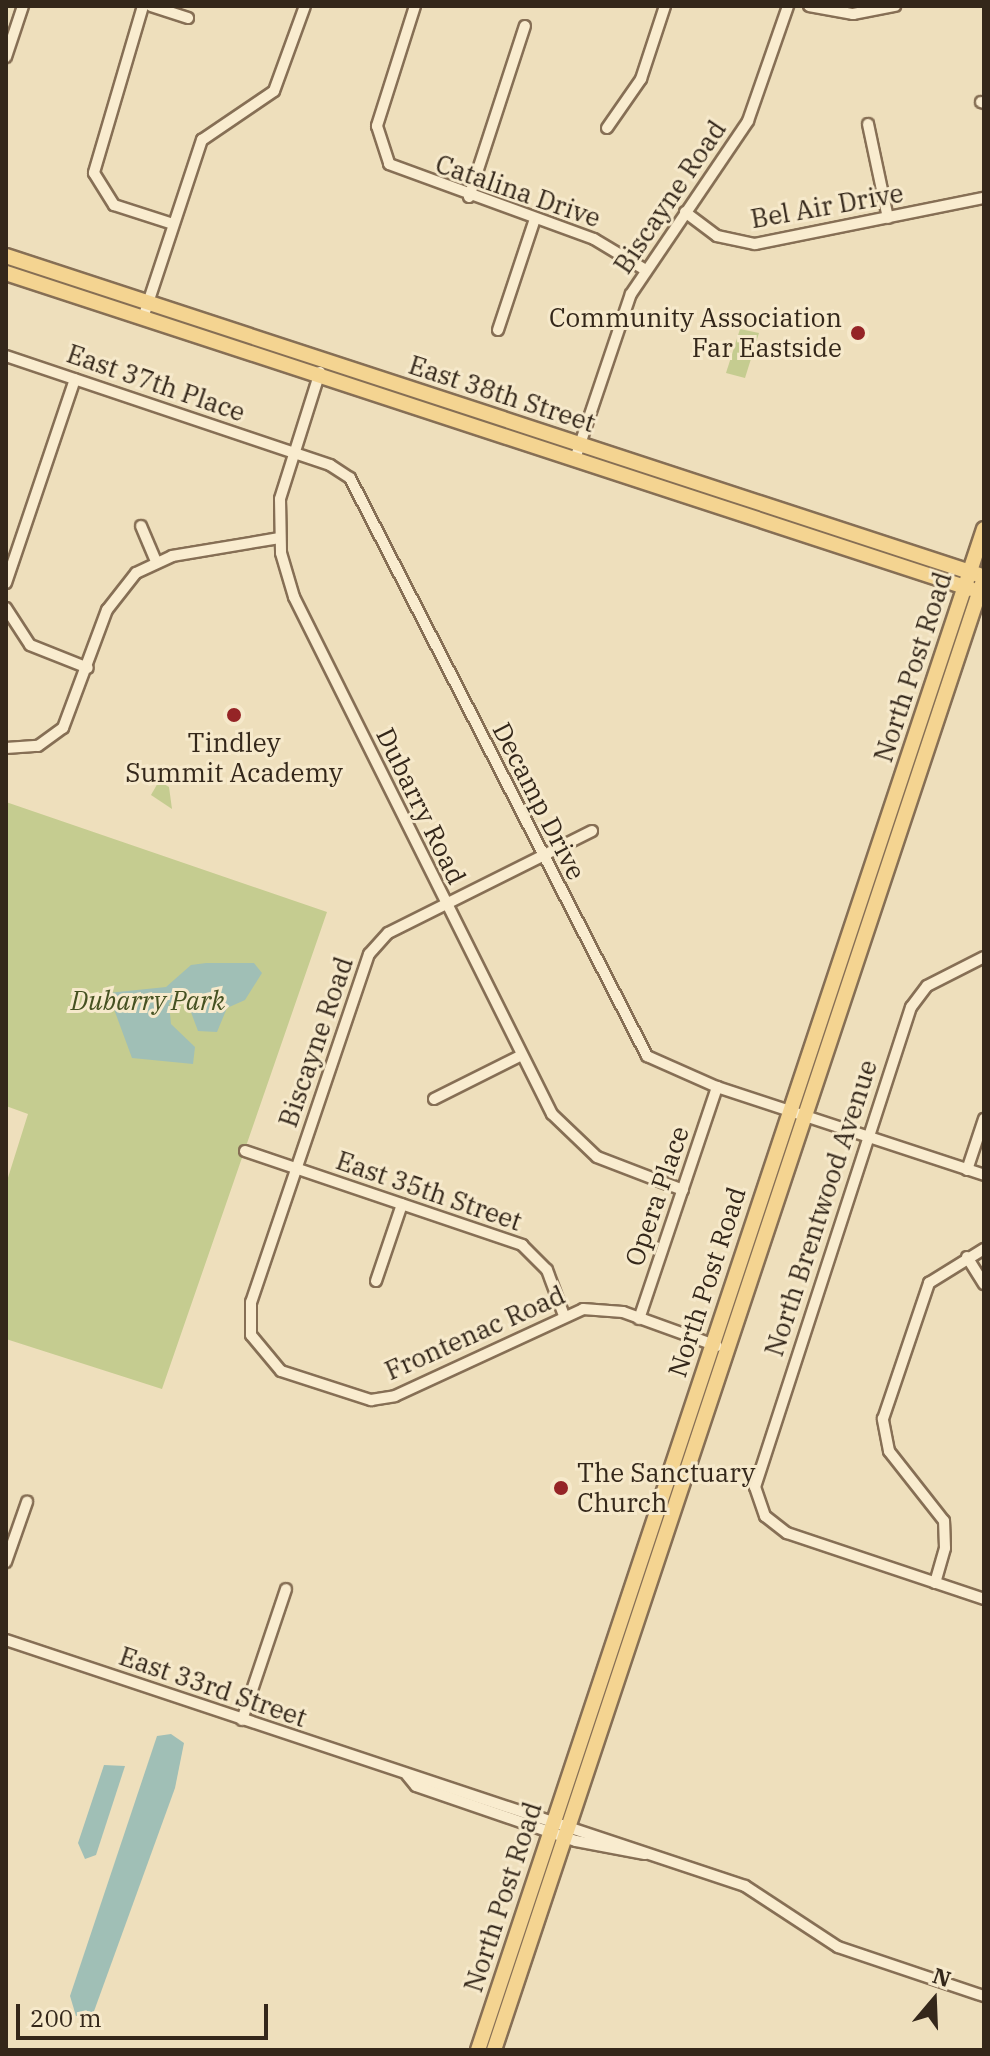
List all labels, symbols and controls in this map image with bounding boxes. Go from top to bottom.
street label: Biscayne Road [607,114,733,280]
street label: Catalina Drive [431,148,605,234]
street label: Bel Air Drive [748,177,906,235]
place label: Community Association Far Eastside [549,302,842,364]
marker: Community Association Far Eastside [849,324,867,342]
street label: East 37th Place [63,338,249,428]
street label: East 38th Street [405,349,599,439]
street label: North Post Road [868,568,958,766]
marker: Tindley Summit Academy [225,706,243,724]
street label: Decamp Drive [486,717,592,885]
street label: Dubarry Road [370,723,472,889]
place label: Tindley Summit Academy [125,727,343,788]
street label: Biscayne Road [272,953,360,1131]
park label: Dubarry Park [71,985,225,1017]
street label: North Brentwood Avenue [758,1056,884,1360]
street label: Opera Place [619,1122,695,1270]
street label: East 35th Street [332,1145,526,1237]
street label: North Post Road [662,1183,752,1381]
street label: Frontenac Road [380,1279,570,1387]
place label: The Sanctuary Church [577,1457,755,1518]
marker: The Sanctuary Church [552,1479,570,1497]
street label: East 33rd Street [115,1640,311,1734]
street label: North Post Road [458,1798,548,1996]
north arrow [894,1960,974,2040]
text: N [929,1960,955,1993]
scale bar [20,1988,272,2038]
text: 200 m [30,2002,102,2034]

